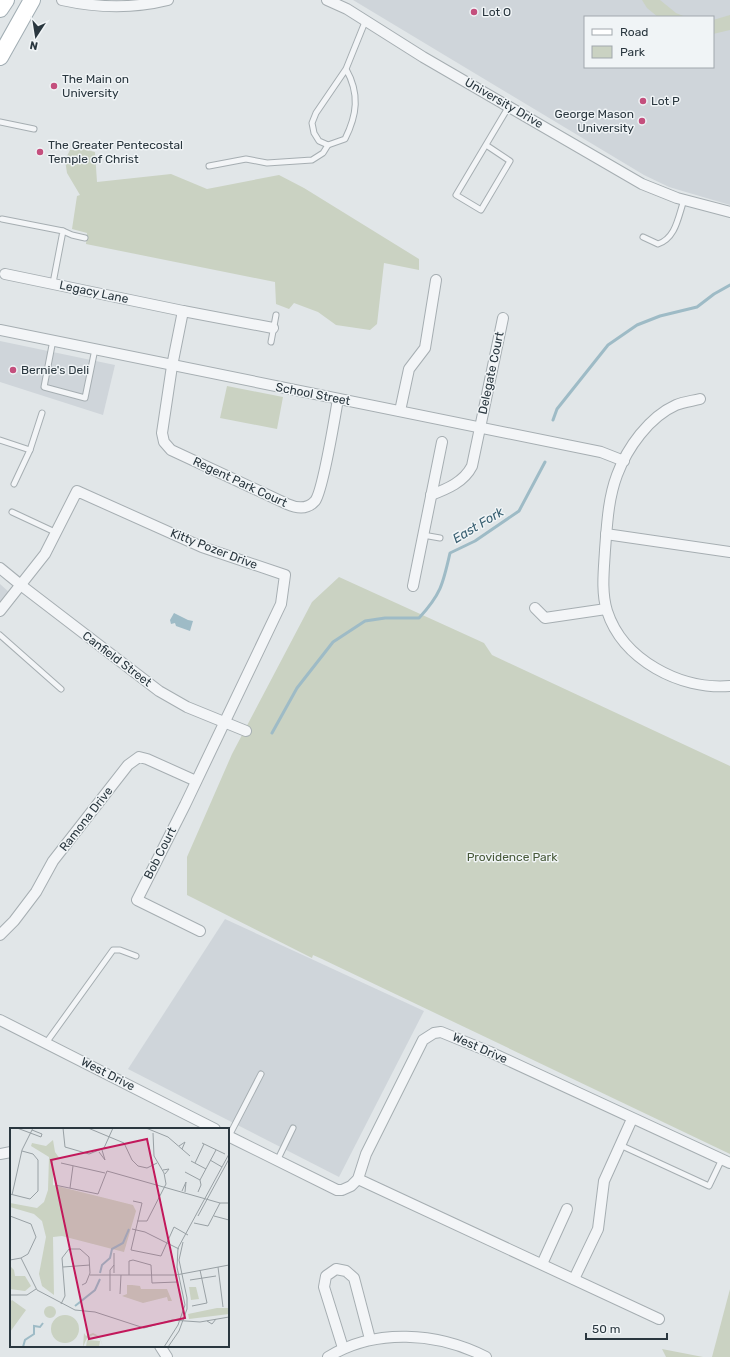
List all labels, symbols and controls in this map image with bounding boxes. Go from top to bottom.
place label: Lot O [482,5,511,19]
marker: Lot O [469,7,479,17]
north arrow [16,16,56,56]
legend [584,16,714,68]
text: Road [620,25,648,39]
text: N [29,38,39,52]
text: Park [620,45,646,59]
place label: The Main on University [62,72,129,100]
street label: University Drive [462,75,546,131]
marker: The Main on University [49,81,59,91]
place label: Lot P [651,94,680,108]
marker: Lot P [638,96,648,106]
place label: George Mason University [555,107,634,135]
marker: George Mason University [637,116,647,126]
place label: The Greater Pentecostal Temple of Christ [48,138,183,166]
marker: The Greater Pentecostal Temple of Christ [35,147,45,157]
street label: Legacy Lane [58,278,130,306]
street label: Delegate Court [475,330,507,416]
place label: Bernie's Deli [21,363,89,377]
marker: Bernie's Deli [8,365,18,375]
street label: School Street [274,380,352,408]
street label: Regent Park Court [191,454,290,510]
water label: East Fork [450,504,507,546]
street label: Kitty Pozer Drive [169,526,260,572]
street label: Canfield Street [80,628,155,690]
street label: Ramona Drive [57,784,116,854]
street label: Bob Court [141,824,179,881]
park label: Providence Park [467,850,558,864]
street label: West Drive [450,1030,510,1066]
street label: West Drive [79,1054,138,1094]
inset map [10,1128,229,1347]
scale bar [586,1315,667,1341]
text: 50 m [592,1322,620,1336]

